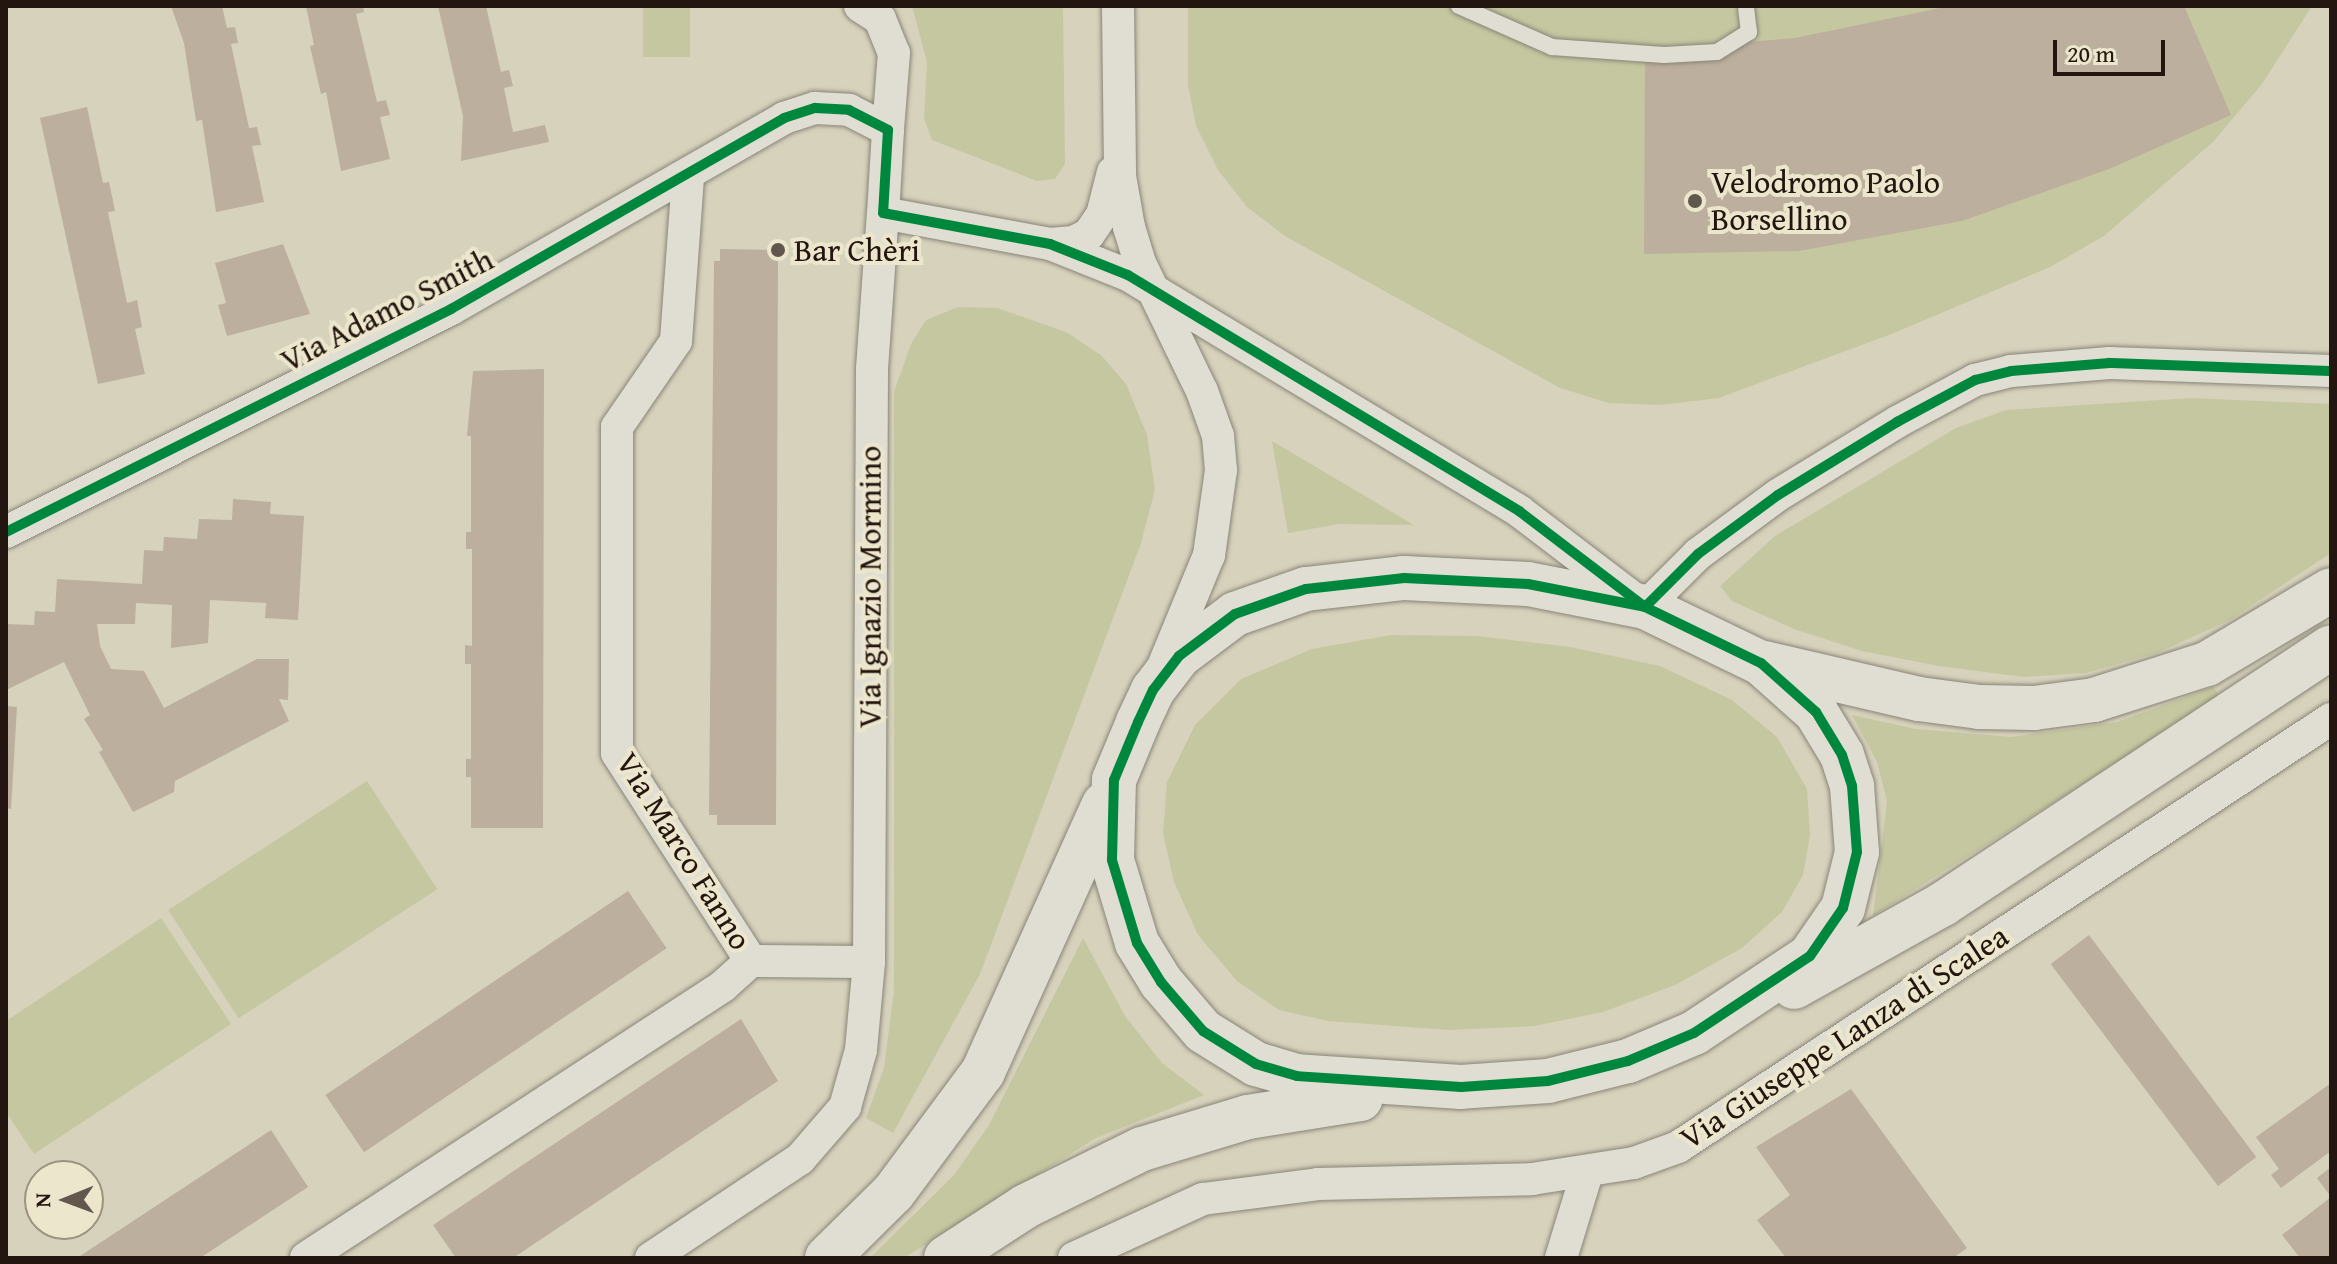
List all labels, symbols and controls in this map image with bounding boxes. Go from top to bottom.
scale bar [2057,24,2169,74]
text: 20 m [2067,36,2115,71]
place label: Velodromo Paolo Borsellino [1711,164,1940,239]
marker: Velodromo Paolo Borsellino [1686,192,1704,210]
place label: Bar Chèri [794,231,920,269]
street label: Via Adamo Smith [274,240,500,380]
marker: Bar Chèri [769,241,787,259]
street label: Via Ignazio Mormino [851,446,889,728]
street label: Via Marco Fanno [608,745,760,957]
street label: Via Giuseppe Lanza di Scalea [1673,916,2015,1158]
north arrow [24,1160,104,1240]
text: N [26,1193,58,1208]

